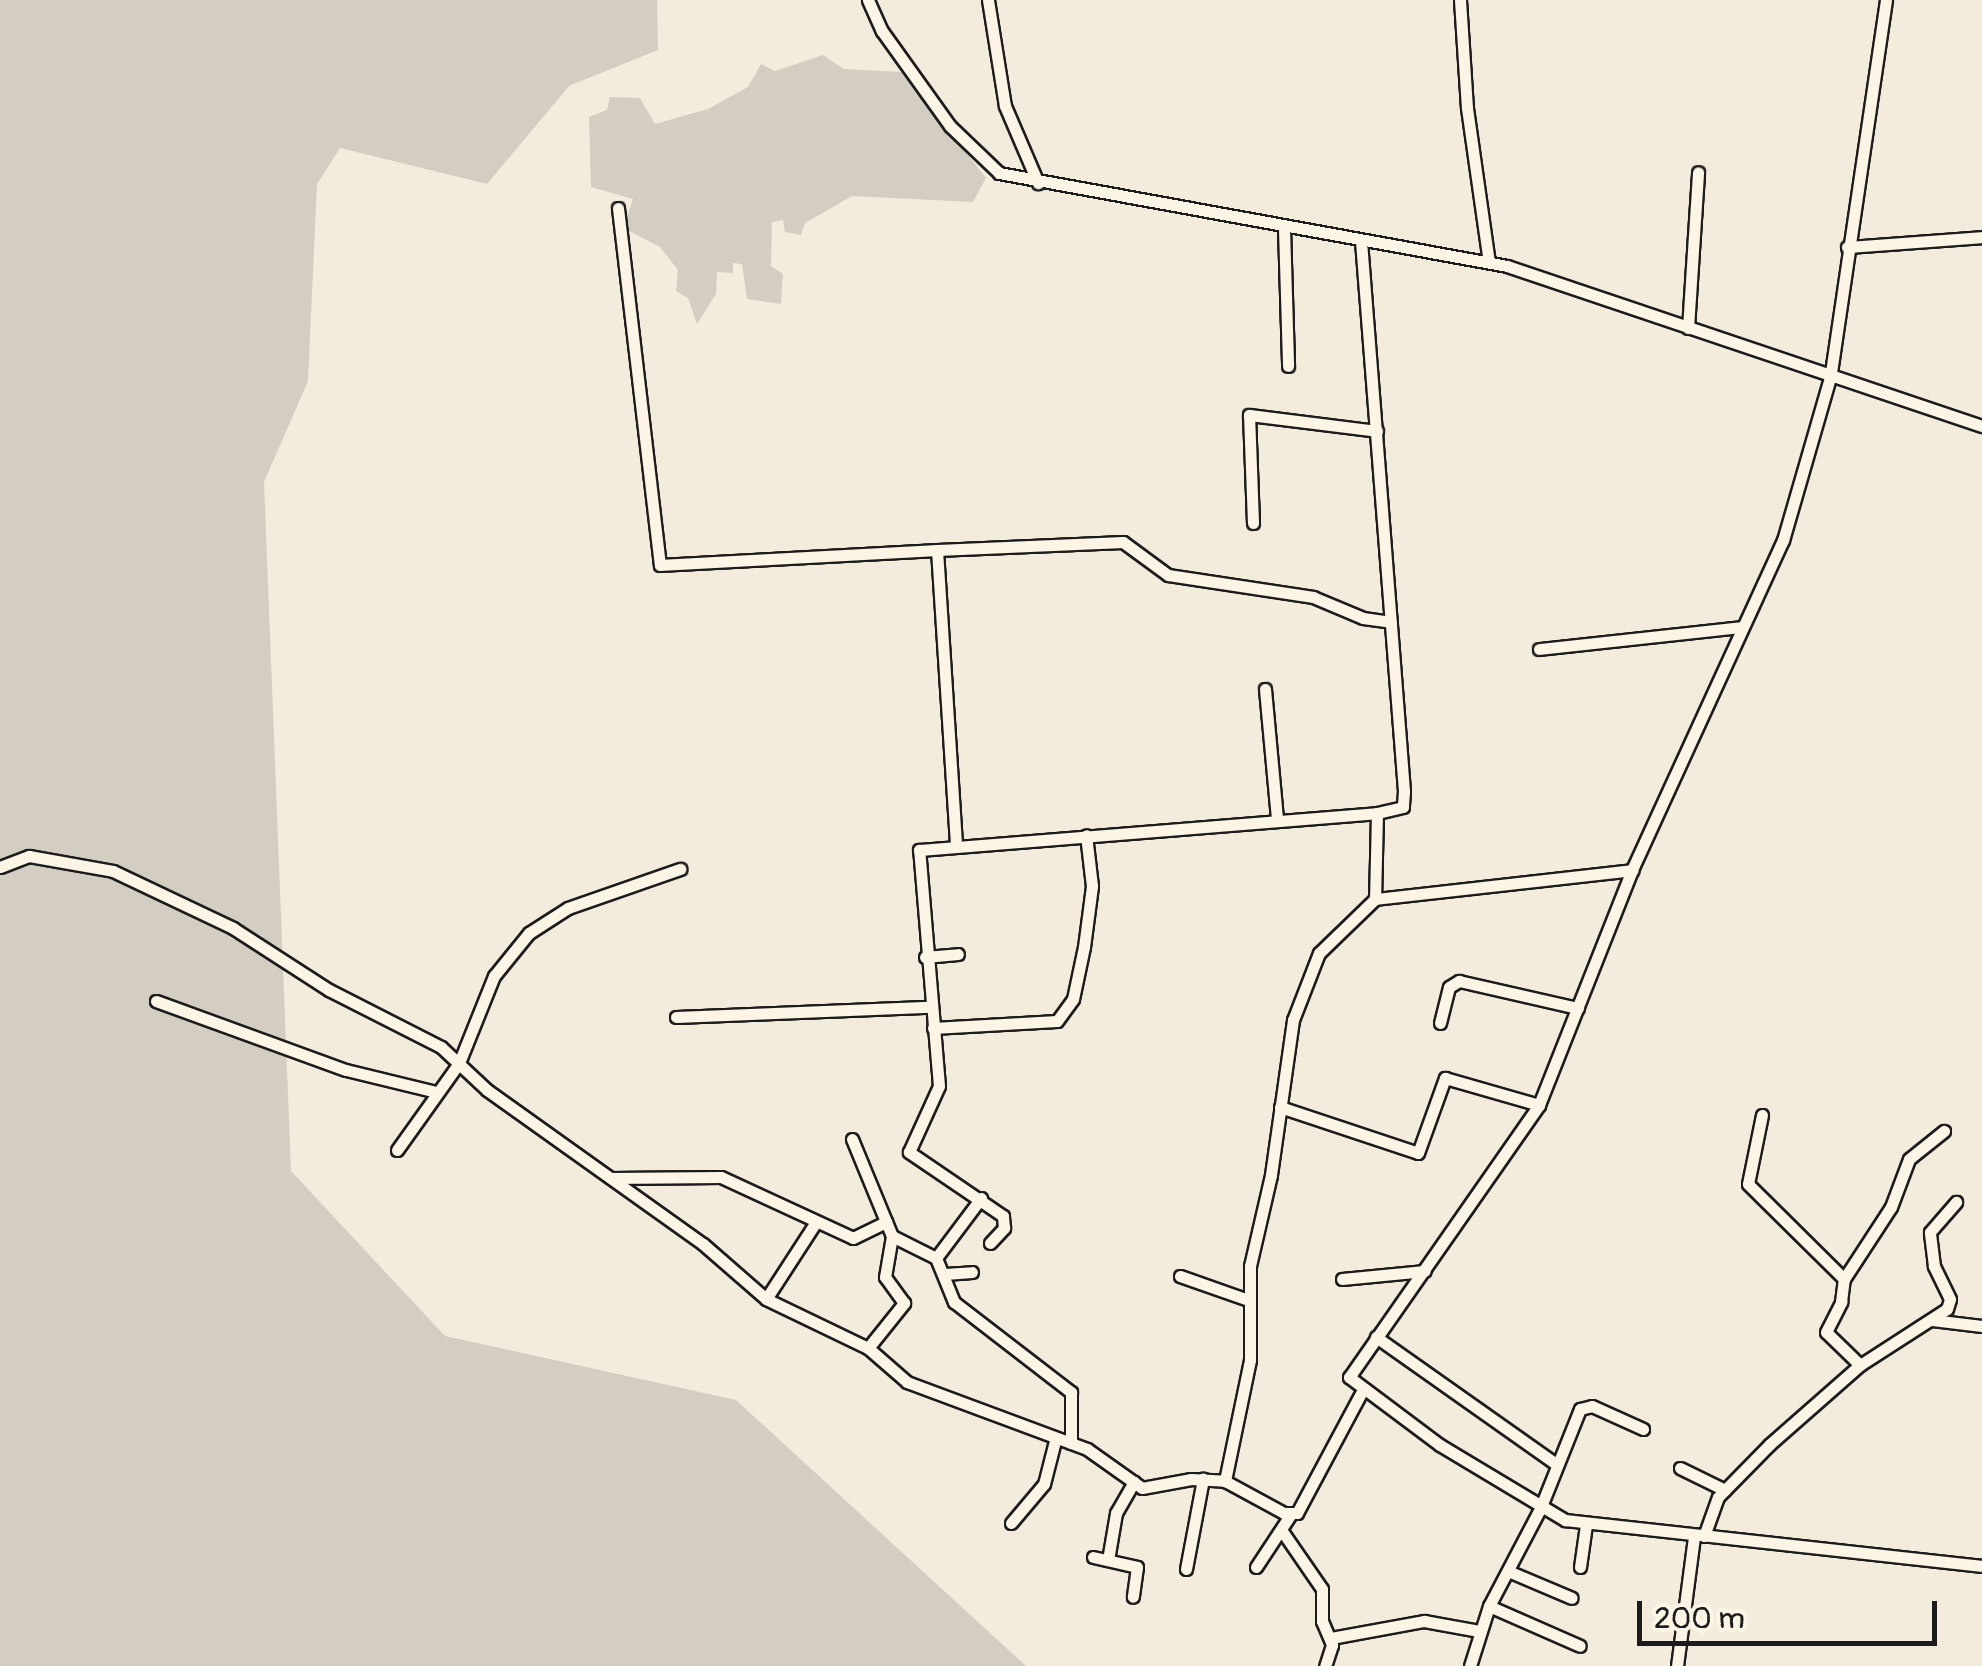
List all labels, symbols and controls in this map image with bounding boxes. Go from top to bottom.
scale bar [1642,1581,1942,1643]
text: 200 m [1654,1600,1745,1637]

